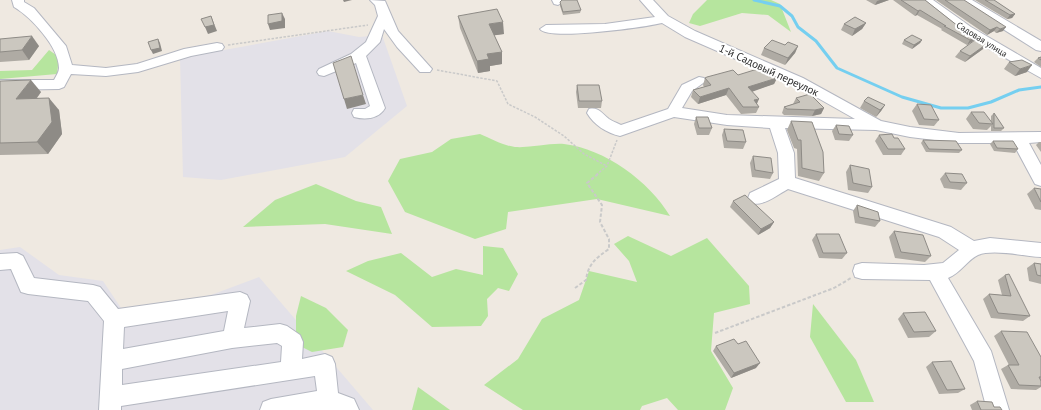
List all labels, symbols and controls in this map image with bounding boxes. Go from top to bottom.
street label: Садовая улица [955,19,1009,59]
street label: 1-й Садовый переулок [717,41,822,100]

